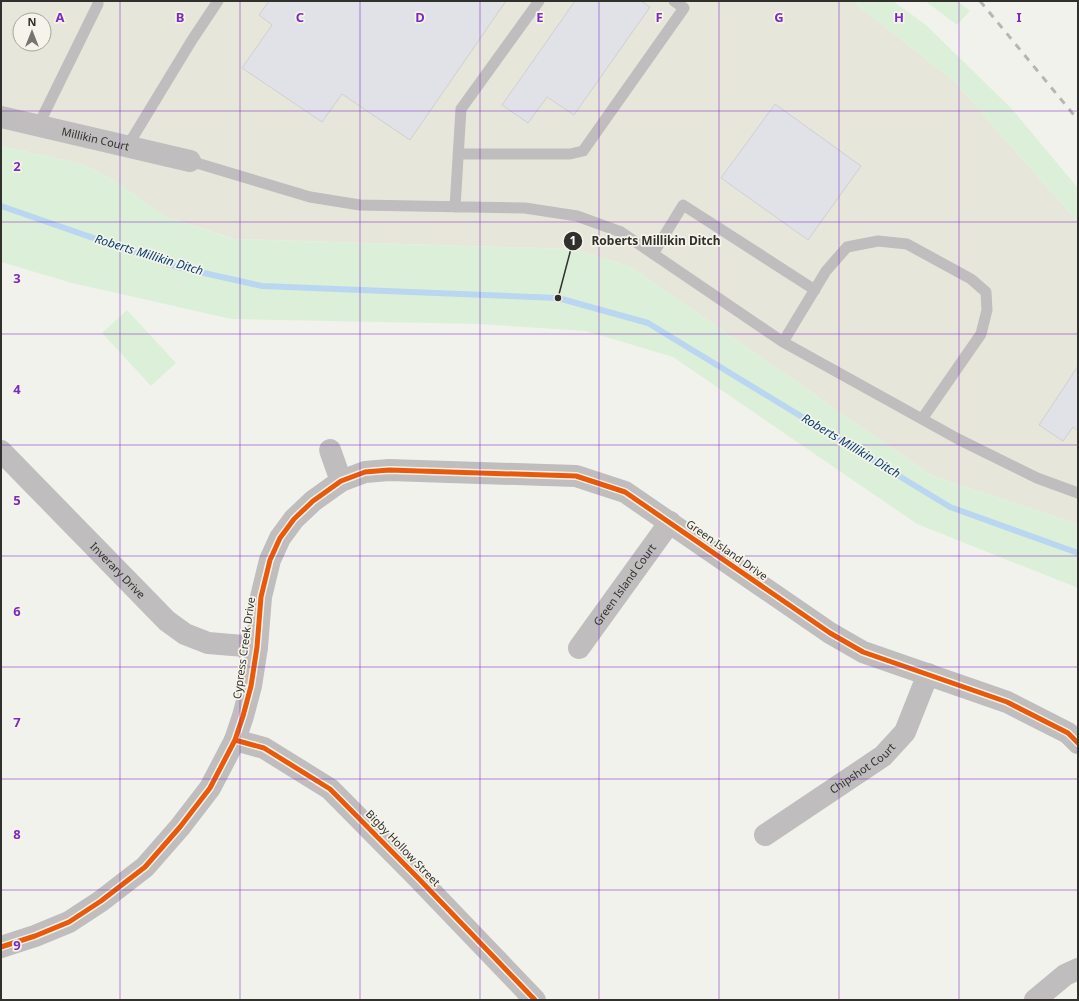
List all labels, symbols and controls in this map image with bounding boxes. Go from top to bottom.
text: A [56,8,65,26]
text: B [176,8,184,26]
text: C [296,8,304,26]
text: D [415,8,425,26]
text: E [536,8,544,26]
text: F [655,8,663,26]
text: G [774,8,784,26]
text: H [894,8,904,26]
text: I [1016,8,1022,26]
north arrow [12,12,52,52]
text: N [28,14,36,29]
street label: Millikin Court [60,123,131,154]
text: 2 [13,157,21,175]
callout: Roberts Millikin Ditch [563,229,728,253]
water label: Roberts Millikin Ditch [93,230,206,279]
text: 1 [570,232,576,249]
text: Roberts Millikin Ditch [591,232,721,249]
text: 3 [13,269,21,287]
text: 4 [13,380,21,398]
water label: Roberts Millikin Ditch [799,409,904,482]
text: 5 [13,491,21,509]
street label: Green Island Drive [684,516,771,583]
street label: Inverary Drive [87,539,149,602]
street label: Green Island Court [590,540,659,629]
street label: Cypress Creek Drive [229,596,258,700]
text: 6 [13,602,21,620]
text: 7 [13,713,21,731]
street label: Chipshot Court [826,740,898,797]
street label: Bigby Hollow Street [363,806,444,889]
text: 8 [13,825,21,843]
text: 9 [13,936,21,954]

